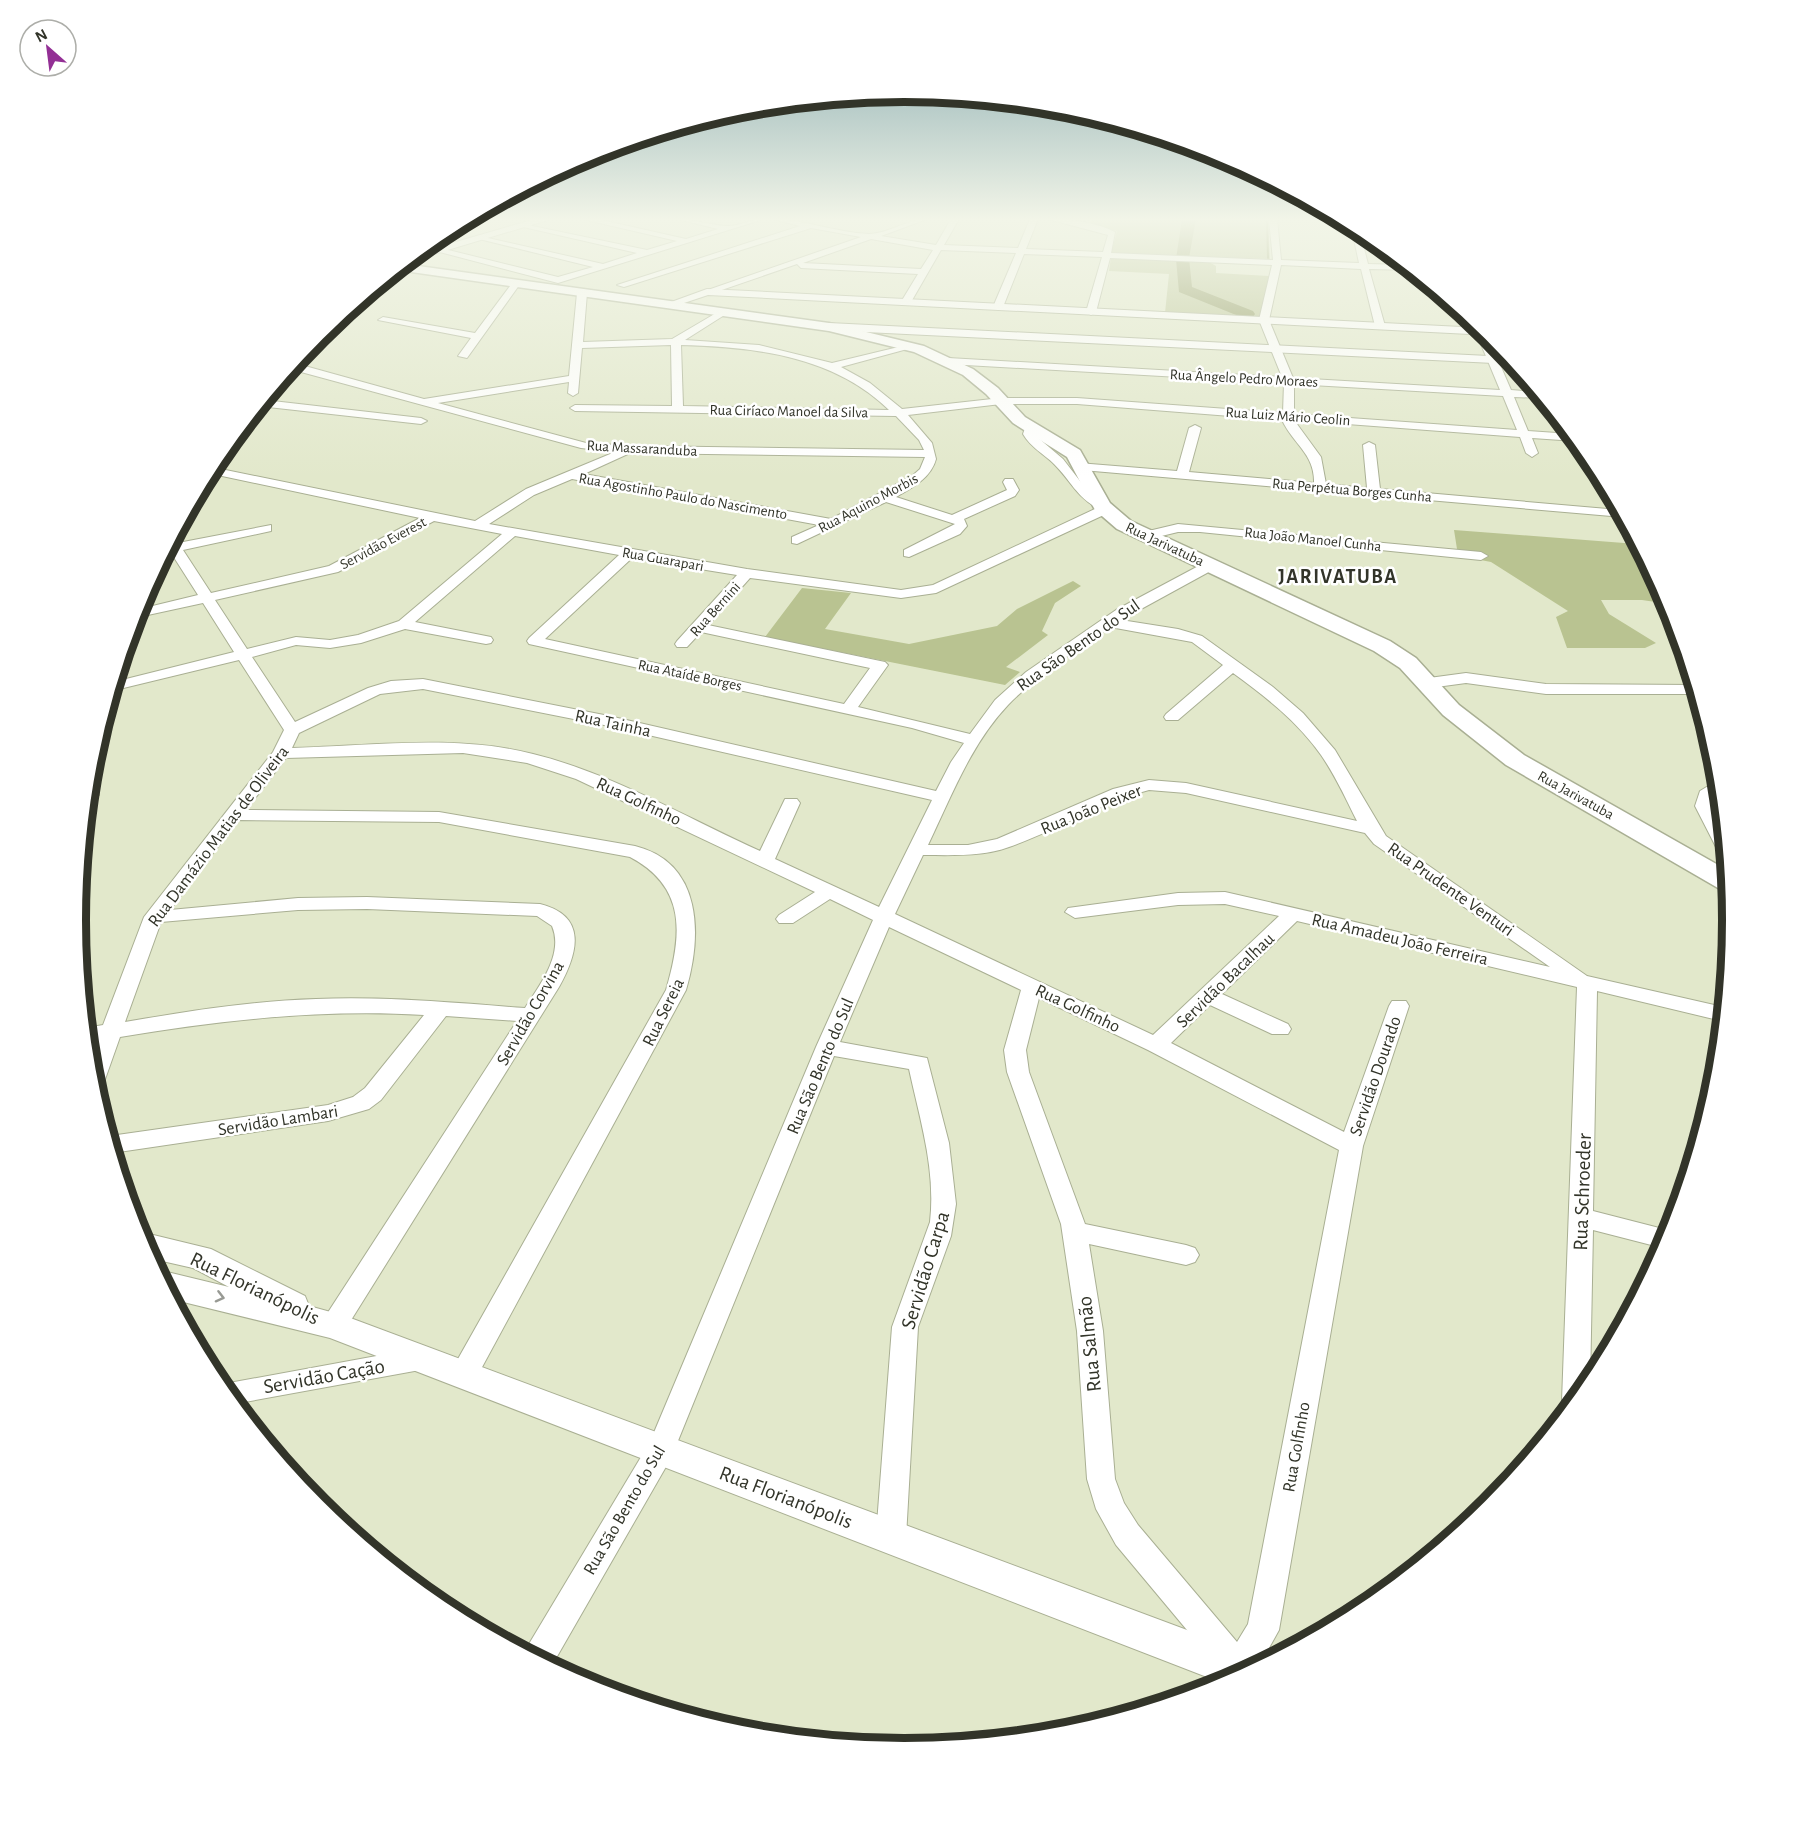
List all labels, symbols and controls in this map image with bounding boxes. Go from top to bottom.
north arrow [18,18,78,78]
text: N [33,26,50,45]
street label: Rua Ângelo Pedro Moraes [1169,366,1319,390]
street label: Rua Ciríaco Manoel da Silva [709,403,869,420]
street label: Rua Luiz Mário Ceolin [1225,405,1351,428]
street label: Rua Massaranduba [586,438,698,459]
street label: Rua Agostinho Paulo do Nascimento [578,471,788,522]
street label: Rua Aquino Morbis [816,471,921,536]
street label: Rua Perpétua Borges Cunha [1272,476,1432,505]
street label: Servidão Everest [338,514,429,572]
street label: Rua Jarivatuba [1123,520,1206,569]
street label: Rua João Manoel Cunha [1244,525,1382,554]
street label: Rua Guarapari [621,545,705,574]
district label: JARIVATUBA [1278,567,1398,587]
street label: Rua Bernini [687,579,744,639]
street label: Rua São Bento do Sul [1014,597,1144,695]
street label: Rua Ataíde Borges [637,657,743,694]
street label: Rua Tainha [573,707,653,741]
street label: Rua Damázio Matias de Oliveira [145,743,293,930]
street label: Rua Jarivatuba [1535,768,1617,823]
street label: Rua Golfinho [593,774,684,829]
street label: Rua João Peixer [1038,781,1145,838]
street label: Rua Prudente Venturi [1384,840,1517,940]
street label: Rua Amadeu João Ferreira [1310,911,1490,969]
street label: Servidão Bacalhau [1173,930,1278,1032]
street label: Servidão Corvina [494,958,568,1069]
street label: Rua Sereia [640,976,688,1049]
street label: Rua Golfinho [1032,981,1123,1036]
street label: Rua São Bento do Sul [784,996,858,1137]
street label: Servidão Dourado [1347,1014,1405,1139]
street label: Servidão Lambari [217,1103,340,1139]
street label: Rua Schroeder [1570,1133,1595,1251]
street label: Servidão Carpa [898,1208,953,1332]
street label: Rua Florianópolis [187,1248,323,1329]
one-way arrow [215,1290,225,1303]
street label: Rua Salmão [1074,1295,1105,1393]
street label: Servidão Cação [262,1355,386,1398]
street label: Rua Golfinho [1280,1400,1314,1494]
street label: Rua São Bento do Sul [581,1443,669,1578]
street label: Rua Florianópolis [716,1462,855,1533]

